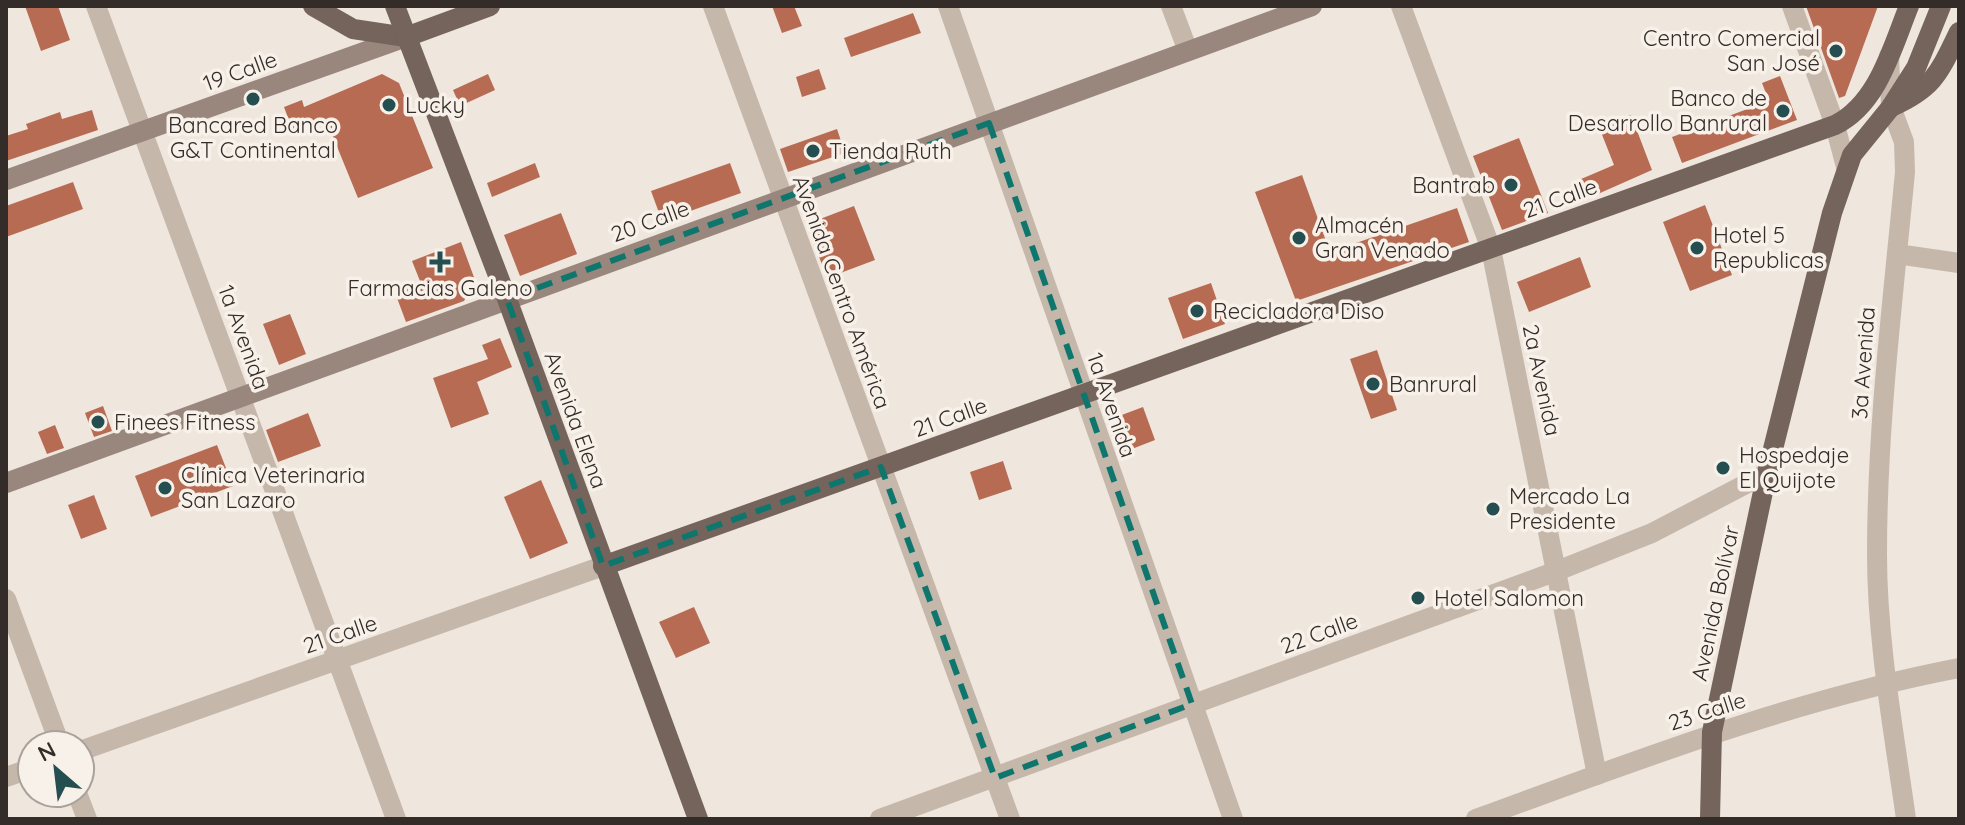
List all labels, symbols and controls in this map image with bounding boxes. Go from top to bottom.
place label: Centro Comercial San José [1643,24,1820,77]
marker: Centro Comercial San José [1827,42,1845,60]
street label: 19 Calle [199,45,281,97]
place label: Banco de Desarrollo Banrural [1568,84,1767,137]
marker: Bancared Banco G&T Continental [244,90,262,108]
place label: Lucky [405,91,465,119]
marker: Lucky [380,96,398,114]
marker: Banco de Desarrollo Banrural [1774,102,1792,120]
place label: Bancared Banco G&T Continental [168,111,338,164]
place label: Tienda Ruth [829,137,952,165]
marker: Tienda Ruth [804,142,822,160]
street label: Avenida Centro América [787,171,897,413]
place label: Bantrab [1412,171,1495,199]
street label: 21 Calle [1519,172,1601,224]
marker: Bantrab [1502,176,1520,194]
street label: 20 Calle [607,194,693,248]
place label: Almacén Gran Venado [1315,211,1450,264]
place label: Hotel 5 Republicas [1713,221,1824,274]
marker: Almacén Gran Venado [1290,229,1308,247]
marker: Hotel 5 Republicas [1688,239,1706,257]
marker: Farmacias Galeno [431,253,449,271]
place label: Farmacias Galeno [347,274,533,302]
street label: 1a Avenida [212,281,276,393]
place label: Recicladora Diso [1213,297,1384,325]
marker: Recicladora Diso [1188,302,1206,320]
street label: 3a Avenida [1845,306,1881,420]
street label: 2a Avenida [1517,322,1567,438]
street label: Avenida Elena [538,348,614,492]
street label: 1a Avenida [1081,349,1143,461]
place label: Banrural [1389,370,1477,398]
marker: Banrural [1364,375,1382,393]
street label: 21 Calle [909,391,991,443]
place label: Finees Fitness [114,408,255,436]
marker: Finees Fitness [89,413,107,431]
place label: Hospedaje El Quijote [1739,441,1849,494]
marker: Hospedaje El Quijote [1714,459,1732,477]
place label: Clínica Veterinaria San Lazaro [181,461,365,514]
marker: Clínica Veterinaria San Lazaro [156,479,174,497]
place label: Mercado La Presidente [1509,482,1630,535]
marker: Mercado La Presidente [1484,500,1502,518]
street label: Avenida Bolívar [1685,522,1745,683]
place label: Hotel Salomon [1434,584,1584,612]
marker: Hotel Salomon [1409,589,1427,607]
street label: 22 Calle [1276,606,1362,660]
street label: 21 Calle [299,608,381,660]
street label: 23 Calle [1665,685,1749,737]
north arrow [16,729,96,809]
text: N [33,735,60,767]

